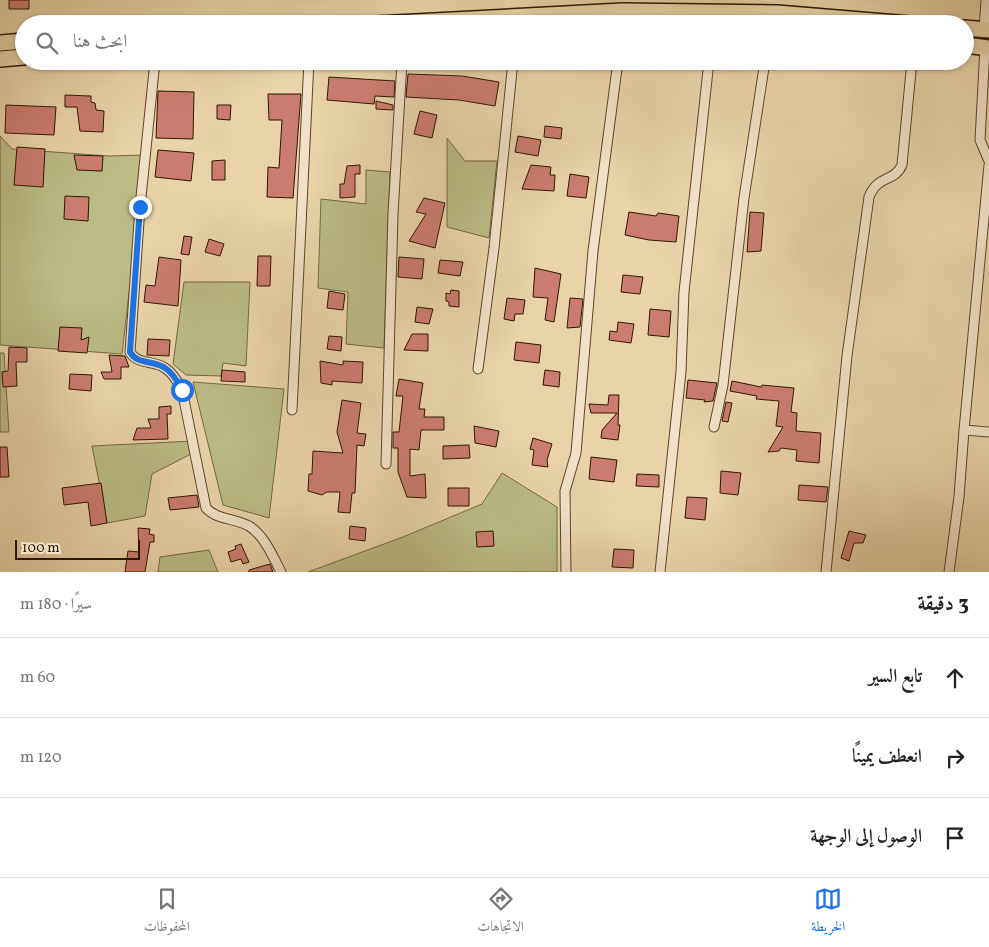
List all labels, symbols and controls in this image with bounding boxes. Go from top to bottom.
search box [15,15,974,70]
icon: search [33,29,61,57]
text: ابحث هنا [73,29,127,55]
route end [129,196,152,219]
route start [171,379,194,402]
scale bar [15,537,140,560]
text: 100 m [22,539,60,558]
text: 3 دقيقة [917,590,969,619]
text: سيرًا · 180 m [20,594,92,616]
text: تابع السير [869,664,922,690]
icon: ahead [941,664,969,692]
text: 60 m [20,667,55,689]
text: انعطف يمينًا [852,744,922,770]
icon: right [941,744,969,772]
text: 120 m [20,747,62,769]
text: الوصول إلى الوجهة [810,824,922,850]
icon: arrive [941,824,969,852]
tab: المحفوظات [144,885,190,940]
tab: الاتجاهات [477,885,524,940]
tab: الخريطة [811,885,845,940]

